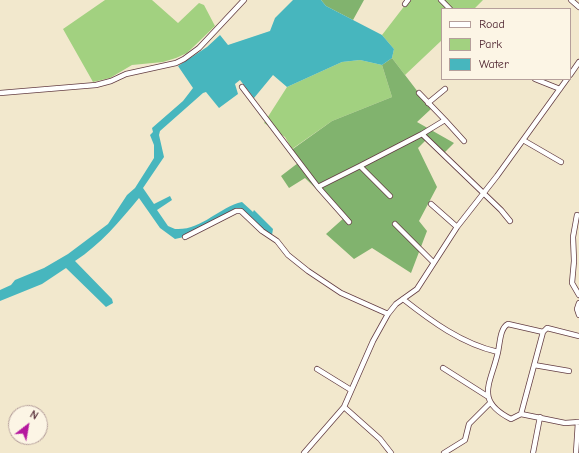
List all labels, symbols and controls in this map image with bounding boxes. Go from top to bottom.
legend [441,8,571,80]
text: Road [479,17,505,31]
text: Park [479,37,502,51]
text: Water [479,57,509,71]
north arrow [8,405,48,445]
text: N [27,408,40,423]

